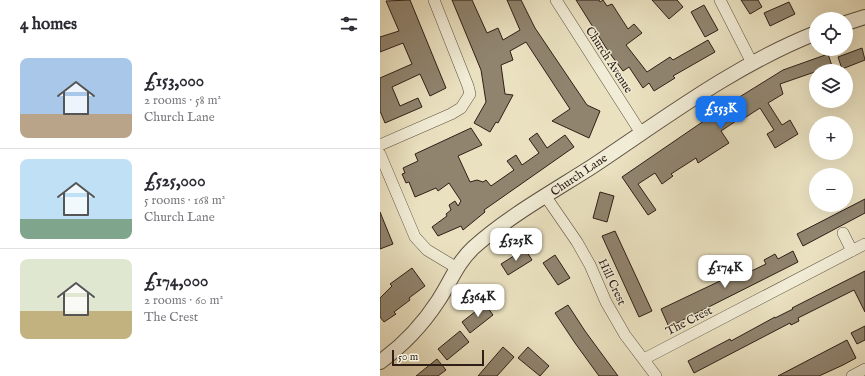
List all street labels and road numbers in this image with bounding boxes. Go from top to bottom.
street label: Church Avenue [582,24,636,97]
street label: Church Lane [548,150,611,199]
street label: Hill Crest [595,256,629,308]
street label: The Crest [663,303,715,339]

